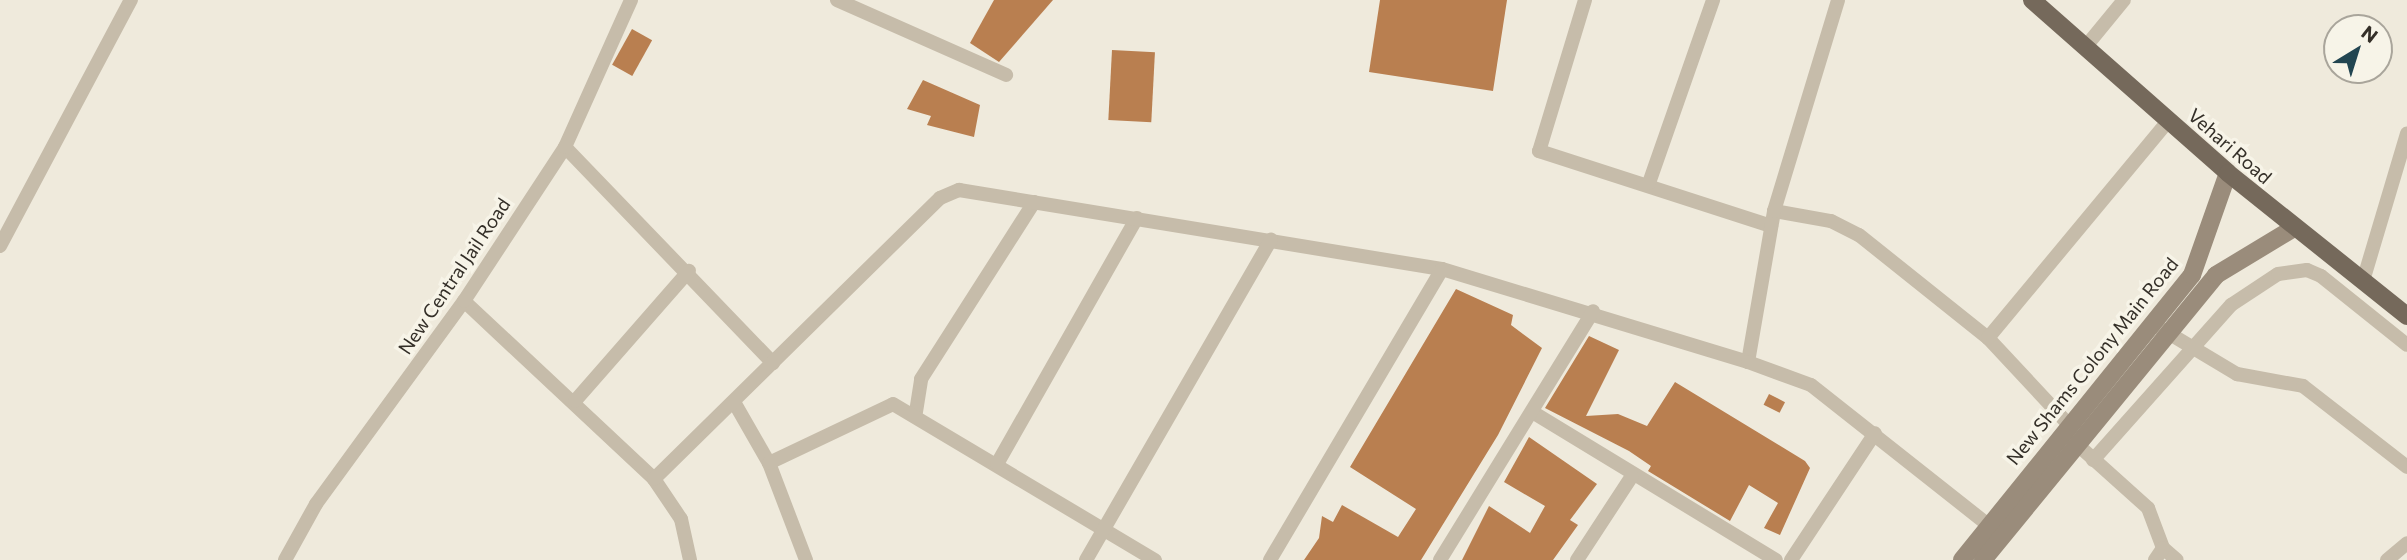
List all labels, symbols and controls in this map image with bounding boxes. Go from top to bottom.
north arrow [2323,14,2393,84]
text: N [2357,20,2383,47]
street label: Vehari Road [2184,104,2276,188]
street label: New Central Jail Road [393,193,515,359]
street label: New Shams Colony Main Road [2001,253,2183,469]

